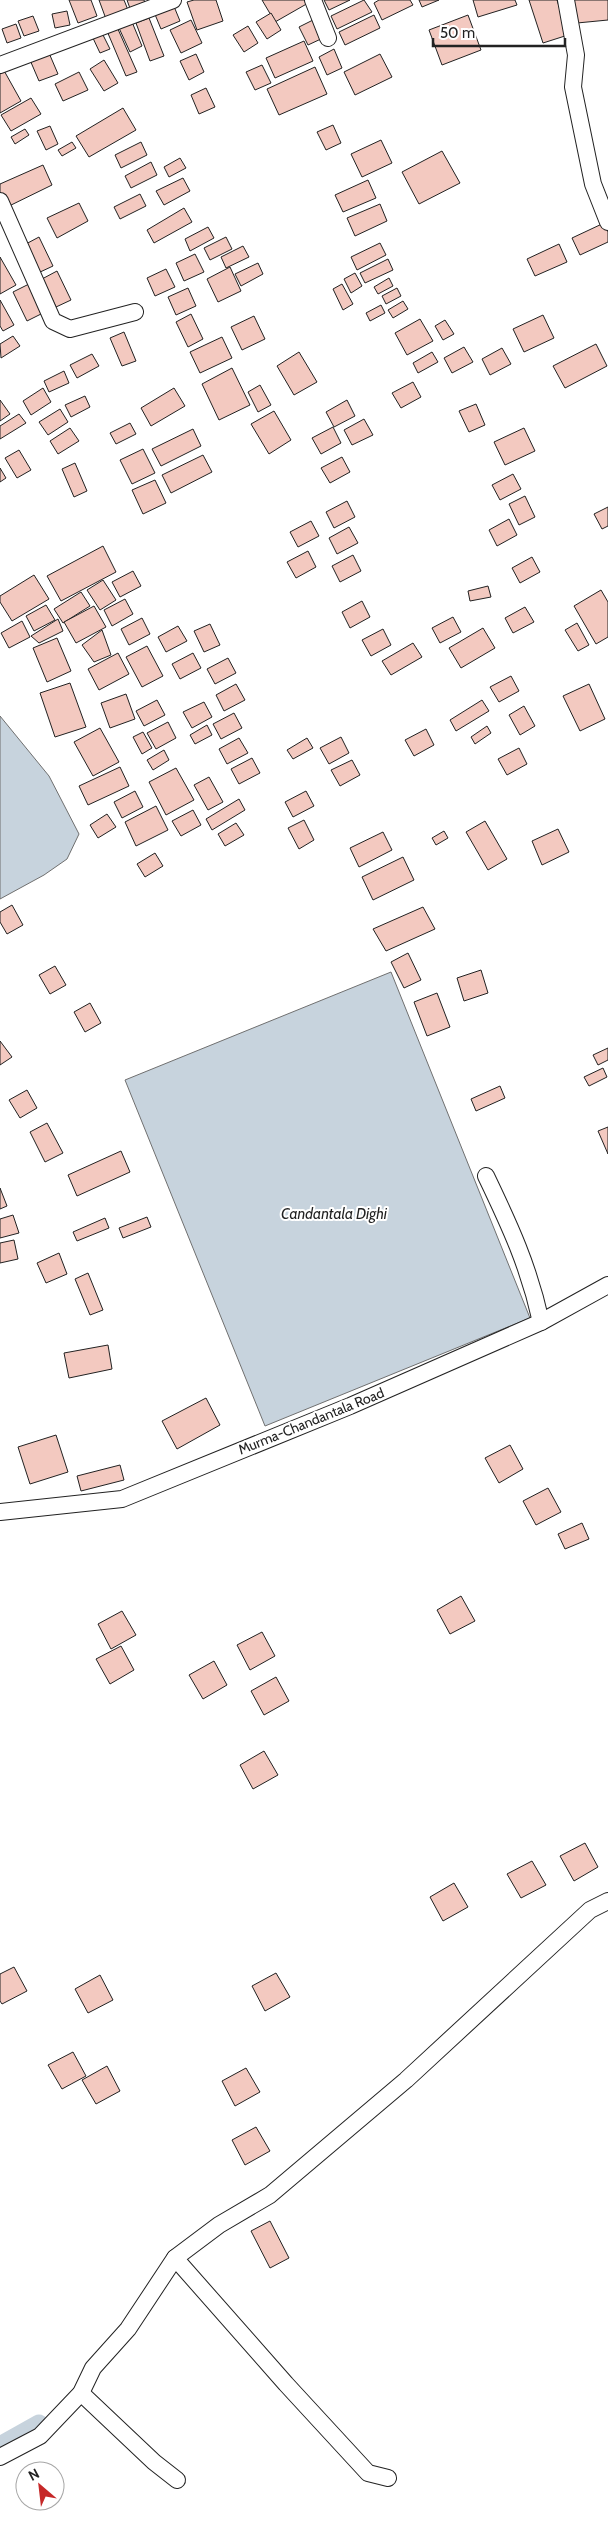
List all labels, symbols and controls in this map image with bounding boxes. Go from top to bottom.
scale bar [433,15,566,47]
text: 50 m [440,24,475,42]
water label: Candantala Dighi [281,1205,388,1223]
street label: Murma-Chandantala Road [235,1383,387,1459]
north arrow [15,2461,65,2511]
text: N [25,2464,42,2485]

